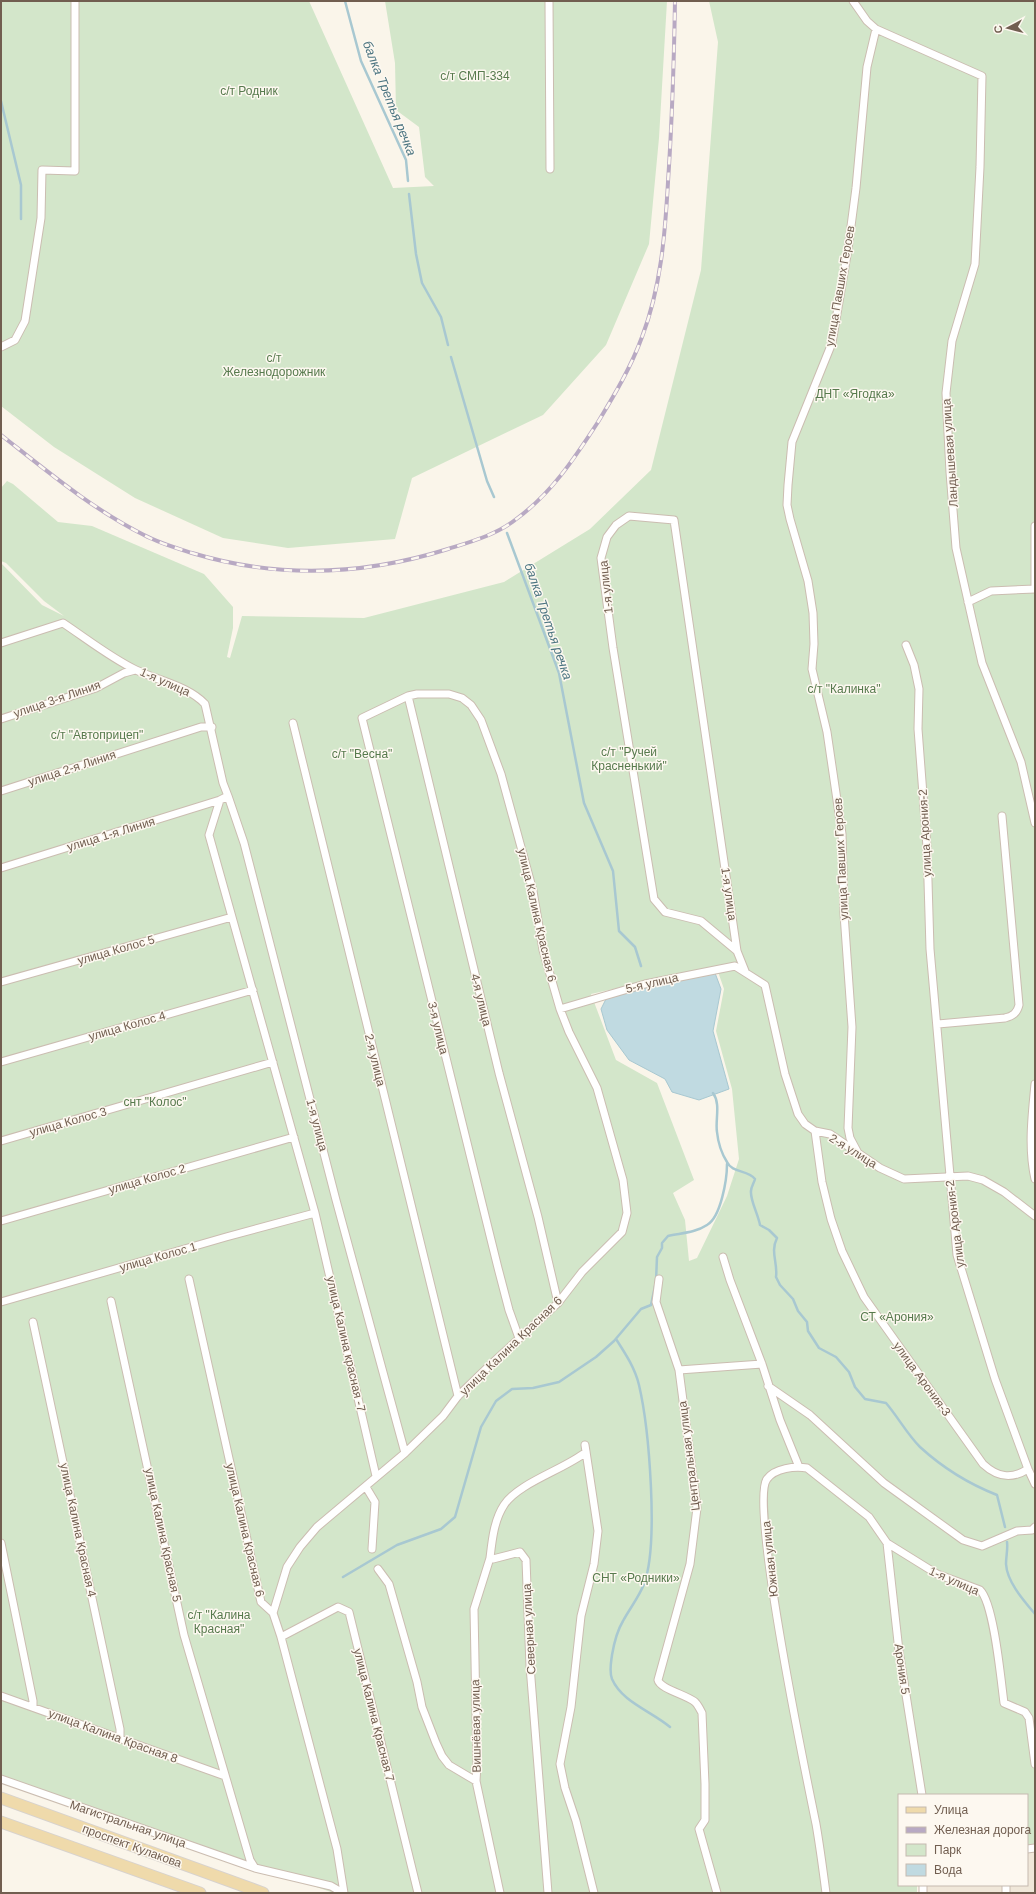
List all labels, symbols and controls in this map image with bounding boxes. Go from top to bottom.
north arrow [988,8,1028,48]
text: С [992,24,1005,34]
water label: балка Третья речка [360,39,419,158]
park label: с/т СМП-334 [440,69,510,83]
park label: с/т Родник [220,84,279,98]
street label: улица Павших Героев [822,224,858,348]
park label: с/т Железнодорожник [223,351,326,379]
park label: ДНТ «Ягодка» [815,387,895,401]
street label: Ландышевая улица [939,398,961,508]
street label: 1-я улица [596,559,616,614]
water label: балка Третья речка [521,561,576,682]
street label: 1-я улица [138,665,193,699]
street label: улица 3-я Линия [12,678,102,720]
park label: с/т "Калинка" [808,682,880,696]
park label: с/т "Автоприцеп" [51,728,143,742]
park label: с/т "Ручей Красненький" [591,745,667,773]
street label: улица 2-я Линия [26,747,118,789]
park label: с/т "Весна" [332,747,392,761]
street label: улица Арония-2 [916,788,934,877]
street label: улица Павших Героев [831,797,851,921]
street label: улица 1-я Линия [65,814,157,854]
street label: улица Калина Красная 6 [515,847,559,983]
street label: 1-я улица [718,867,740,922]
street label: улица Колос 5 [76,932,156,968]
street label: 5-я улица [624,970,680,996]
street label: 4-я улица [468,972,494,1028]
street label: 3-я улица [425,1000,451,1056]
street label: улица Колос 4 [87,1008,167,1044]
street label: 2-я улица [362,1032,388,1088]
park label: снт "Колос" [123,1095,187,1109]
street label: 1-я улица [303,1097,331,1153]
street label: улица Колос 3 [28,1104,108,1140]
street label: 2-я улица [827,1131,880,1171]
street label: улица Колос 2 [107,1161,187,1197]
street label: улица Арония-2 [943,1179,967,1269]
street label: улица Колос 1 [118,1239,198,1275]
street label: улица Калина красная -7 [324,1275,368,1413]
street label: улица Калина Красная 6 [457,1293,565,1398]
park label: СТ «Арония» [860,1310,934,1324]
street label: улица Арония-3 [890,1339,954,1419]
street label: Центральная улица [675,1400,703,1512]
street label: улица Калина Красная 4 [57,1462,99,1599]
street label: улица Калина Красная 6 [223,1462,267,1598]
street label: улица Калина Красная 5 [142,1467,184,1604]
street label: Южная улица [759,1520,781,1598]
street label: 1-я улица [927,1564,982,1598]
park label: СНТ «Родники» [592,1571,680,1585]
street label: Северная улица [520,1583,538,1675]
park label: с/т "Калина Красная" [187,1608,251,1636]
street label: Арония 5 [892,1643,913,1696]
street label: улица Калина Красная 7 [351,1647,397,1783]
street label: Вишнёвая улица [468,1679,484,1773]
street label: улица Калина Красная 8 [46,1706,180,1766]
legend [898,1794,1028,1886]
street label: Магистральная улица [68,1798,188,1851]
text: Улица [934,1803,968,1817]
street label: проспект Кулакова [80,1822,184,1871]
text: Железная дорога [934,1823,1031,1837]
text: Парк [934,1843,962,1857]
text: Вода [934,1863,962,1877]

